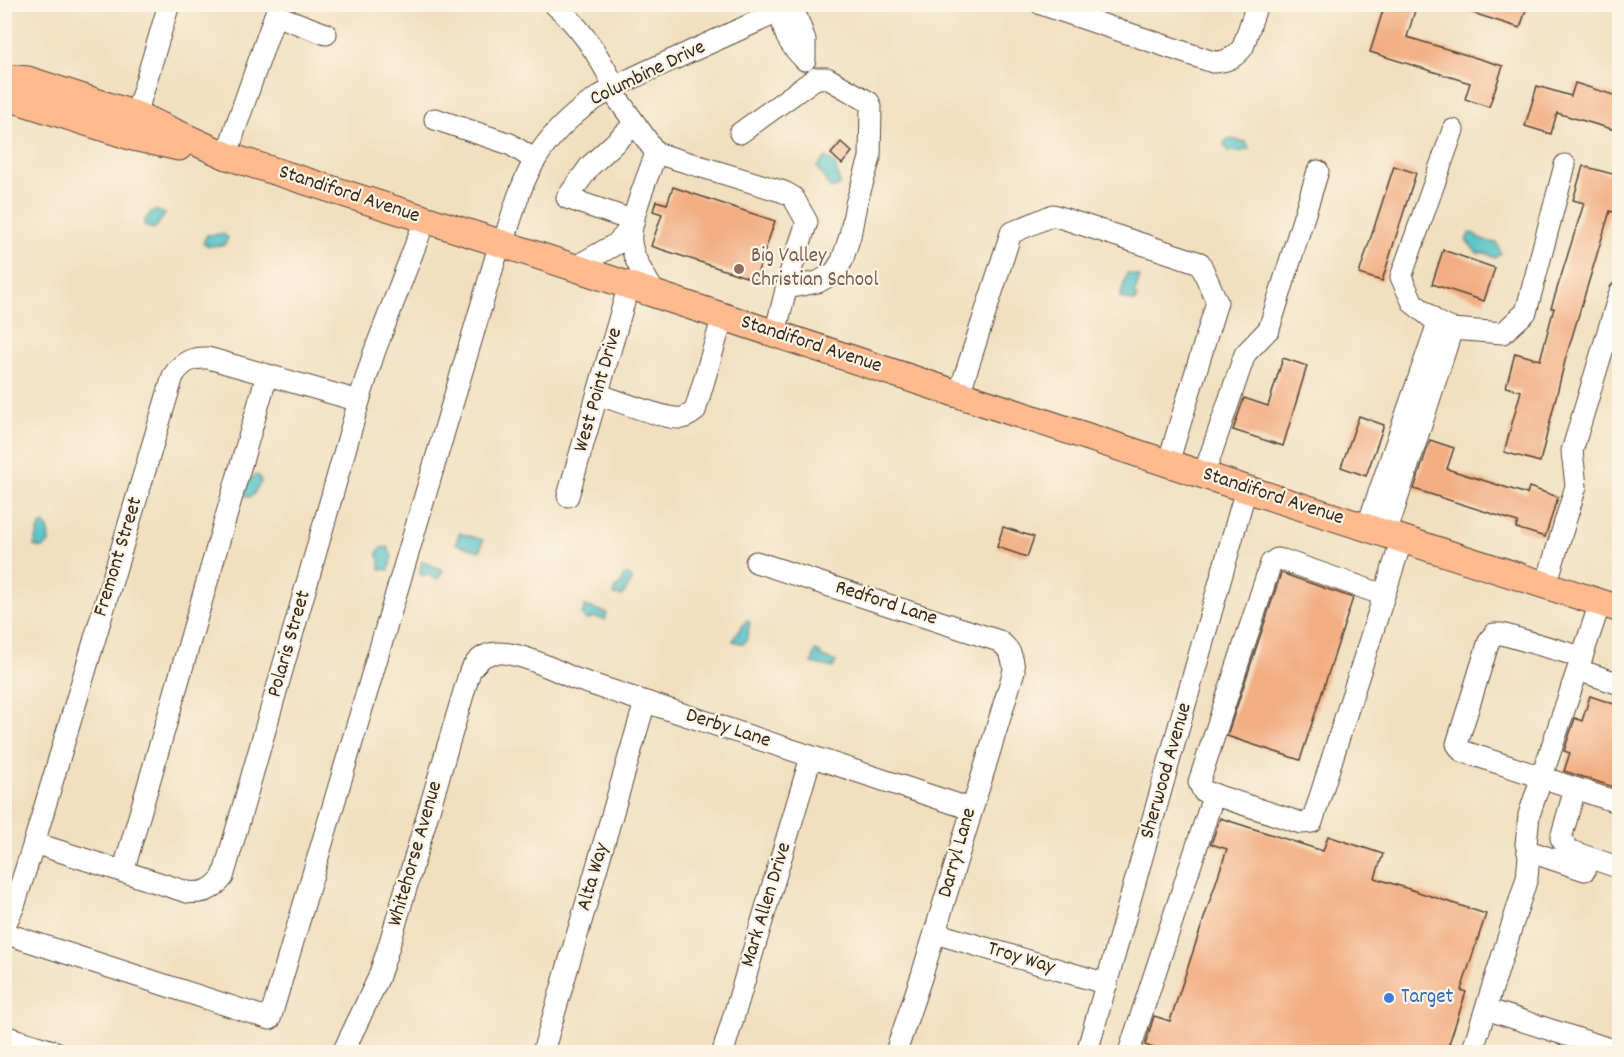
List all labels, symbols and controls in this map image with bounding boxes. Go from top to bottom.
street label: Columbine Drive [585,33,711,115]
street label: Standiford Avenue [275,158,423,232]
place label: Big Valley Christian School [751,242,878,296]
marker: Big Valley Christian School [732,262,746,276]
street label: Standiford Avenue [737,308,885,382]
street label: West Point Drive [567,324,631,456]
street label: Standiford Avenue [1199,460,1347,534]
street label: Fremont Street [87,493,151,620]
street label: Redford Lane [831,573,941,635]
street label: Polaris Street [260,587,320,701]
street label: Sherwood Avenue [1133,699,1201,843]
street label: Derby Lane [682,701,774,757]
street label: Whitehorse Avenue [381,778,451,930]
street label: Darryl Lane [931,805,985,901]
street label: Alta Way [570,839,618,914]
street label: Mark Allen Drive [734,839,800,971]
street label: Troy Way [983,935,1059,984]
place label: Target [1401,983,1453,1013]
marker: Target [1382,991,1396,1005]

